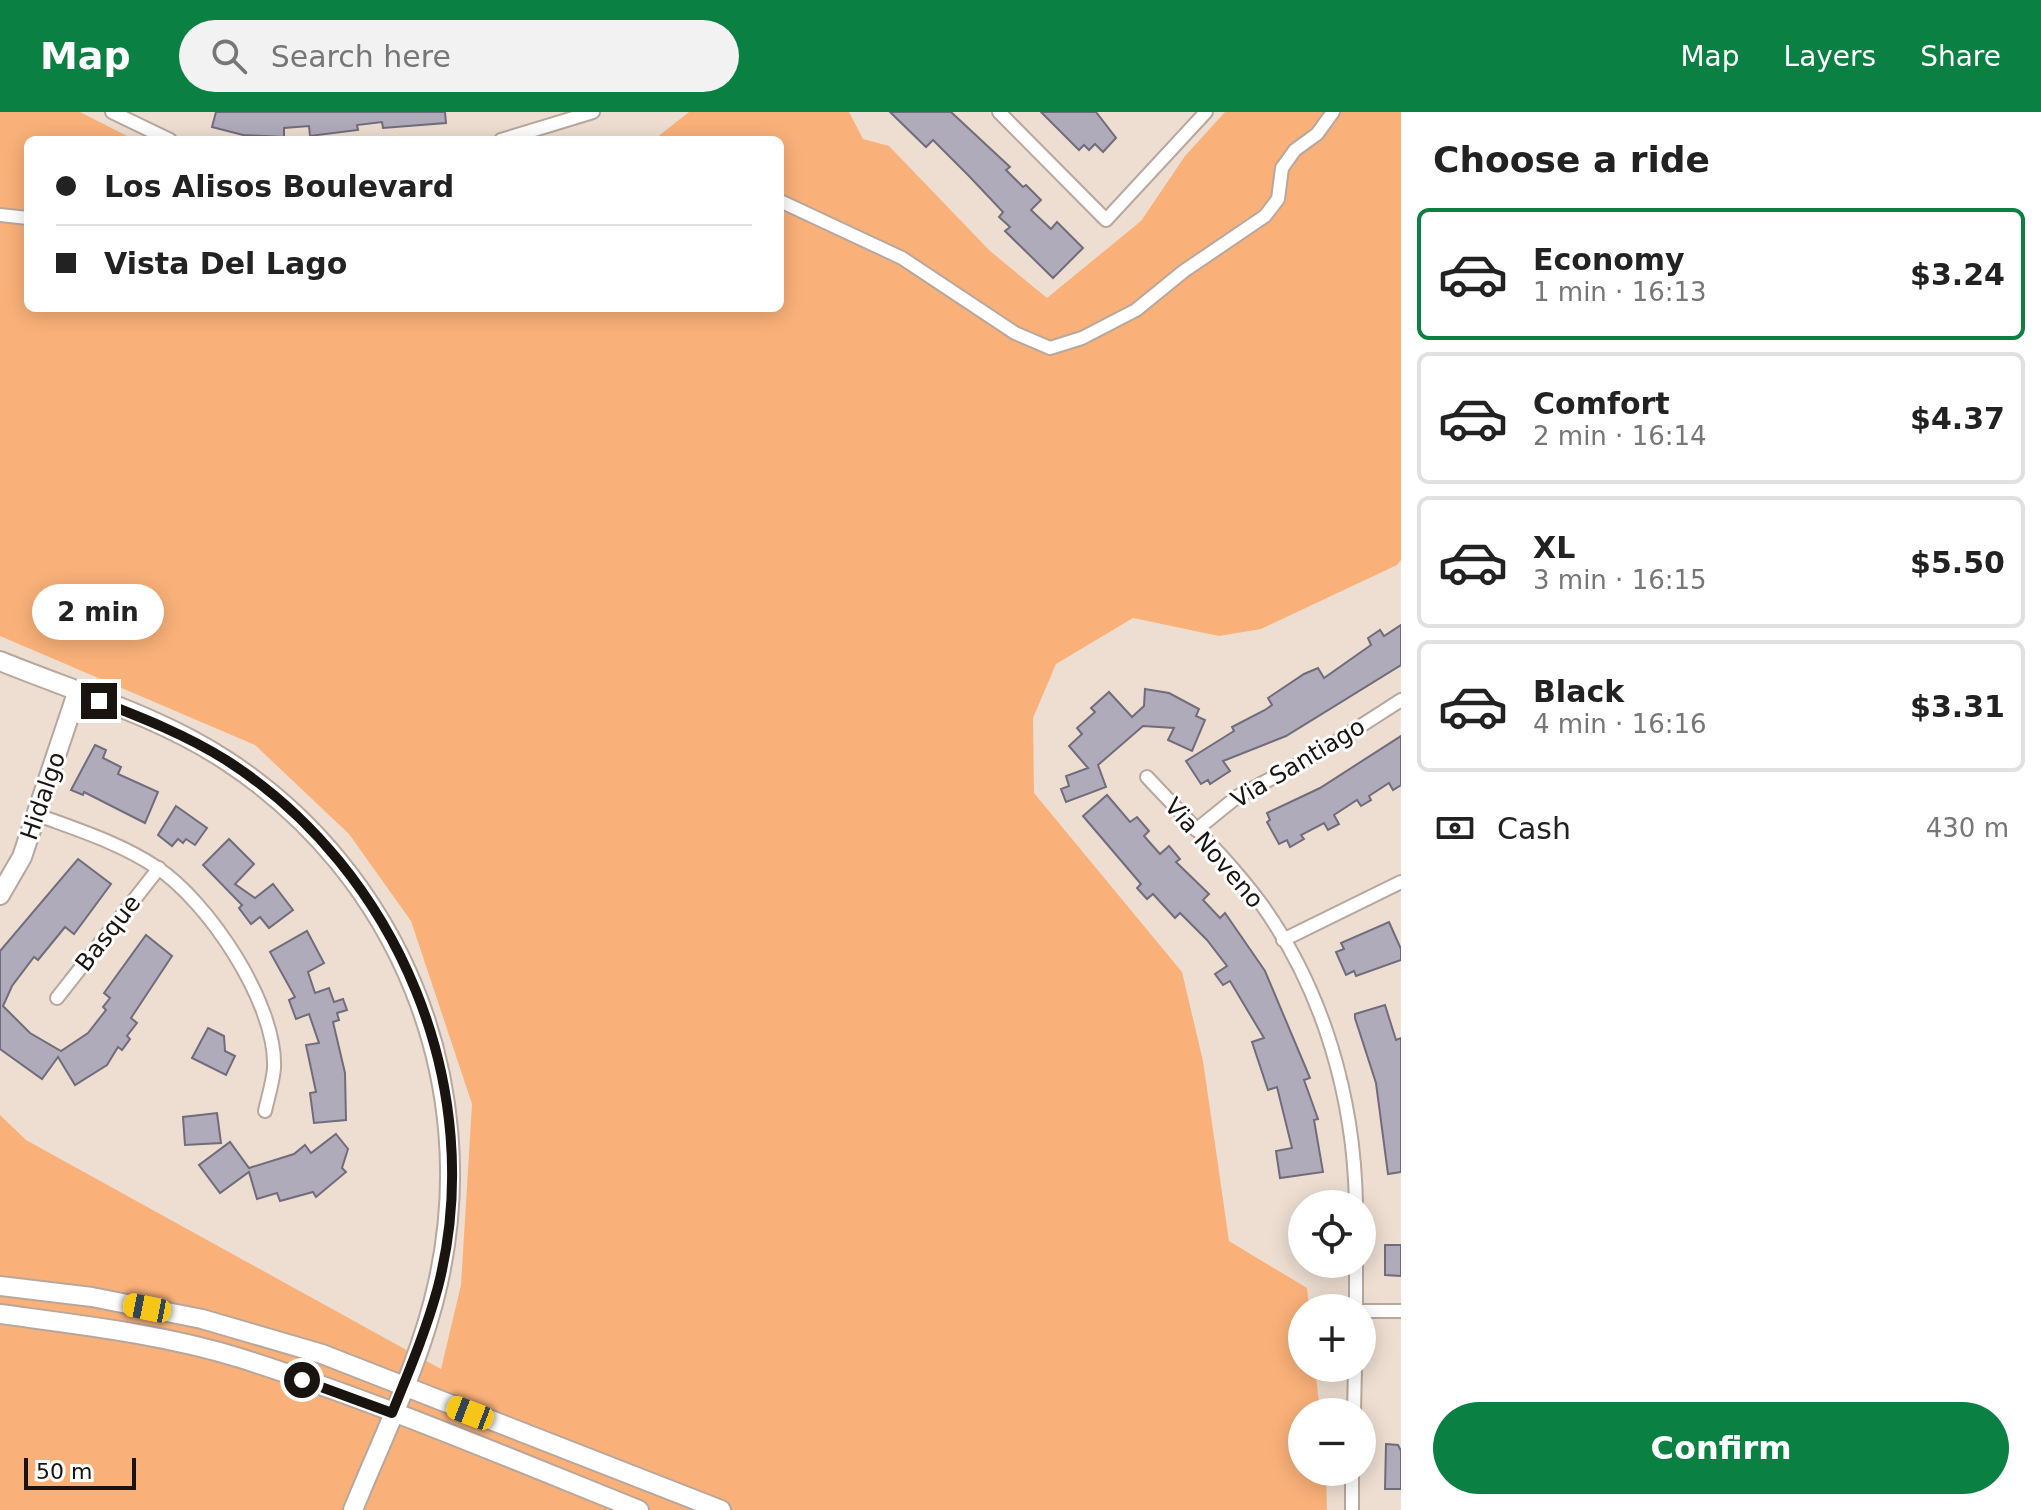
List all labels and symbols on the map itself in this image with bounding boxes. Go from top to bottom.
callout: 2 min [33,585,165,641]
route end [81,683,117,719]
street label: Via Santiago [1226,712,1370,814]
street label: Hidalgo [15,748,71,844]
street label: Via Noveno [1159,792,1269,914]
street label: Basque [70,889,146,977]
car [121,1292,173,1324]
route start [284,1362,320,1398]
car [443,1393,497,1433]
scale bar [24,1454,136,1490]

